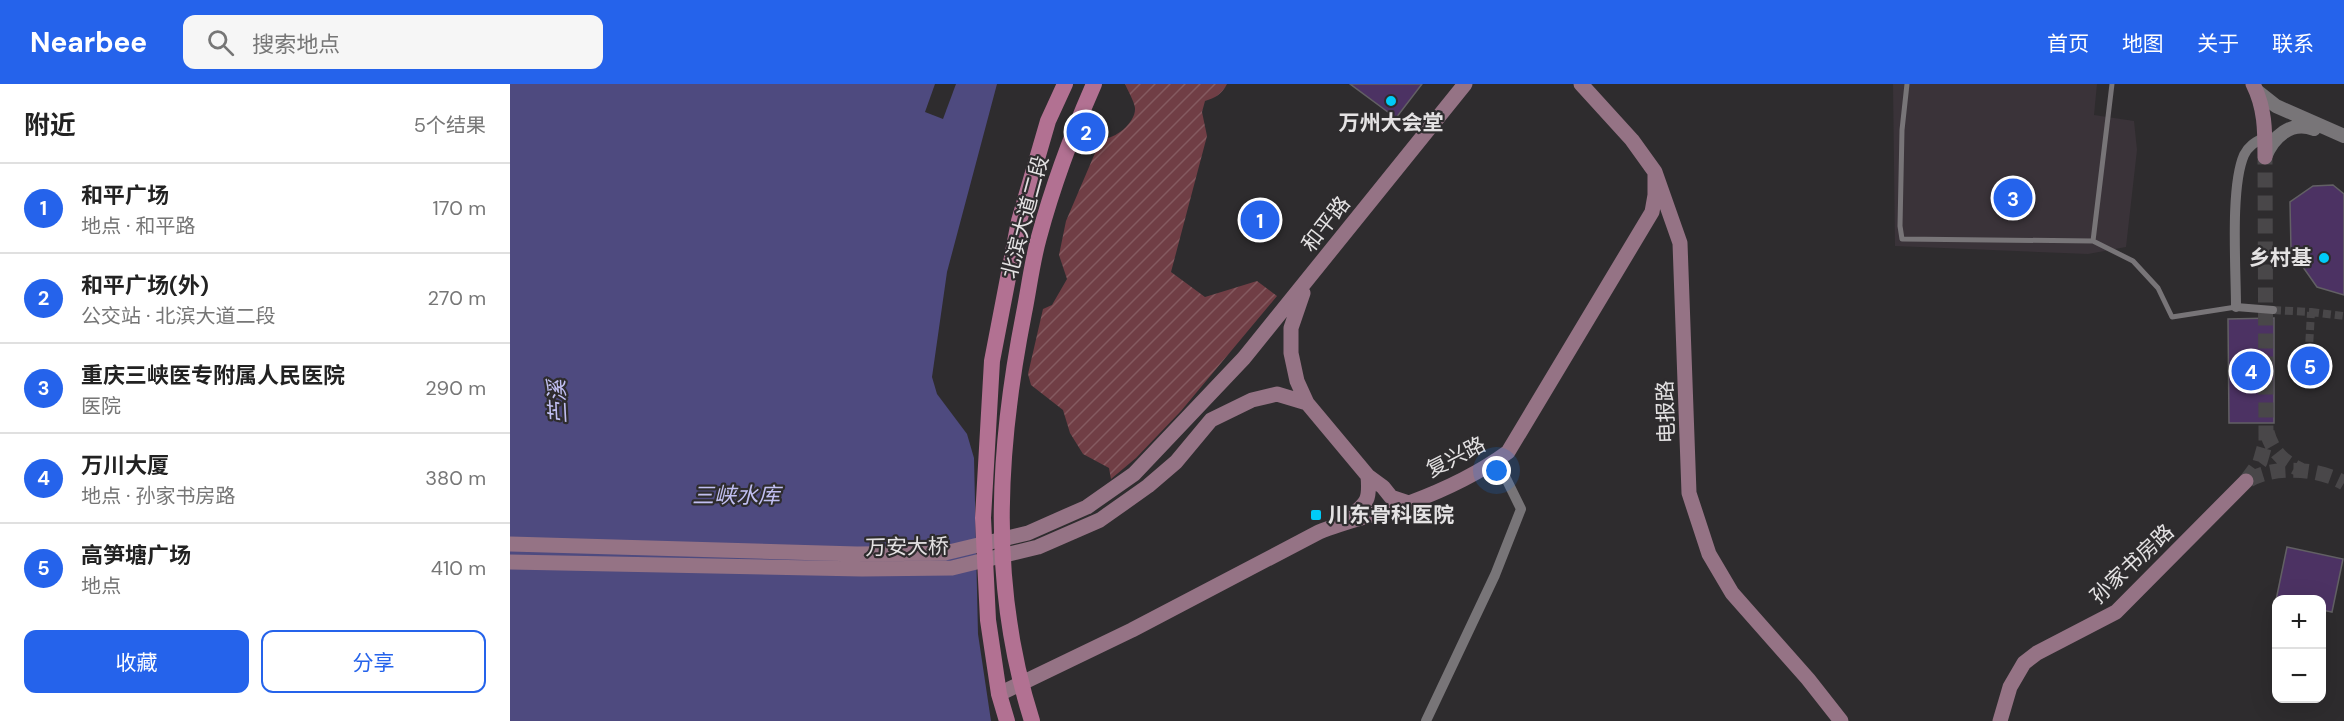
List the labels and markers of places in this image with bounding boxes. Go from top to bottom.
marker: 万州大会堂 [1384,94,1398,108]
place label: 万州大会堂 [1339,109,1444,137]
pin: 2 [1066,110,1106,154]
pin: 3 [1994,176,2032,220]
pin: 1 [1240,198,1280,242]
place label: 乡村基 [2249,244,2312,272]
marker: 乡村基 [2317,251,2331,265]
pin: 5 [2290,344,2330,388]
pin: 4 [2232,348,2270,394]
place label: 川东骨科医院 [1328,501,1454,529]
marker: 川东骨科医院 [1309,508,1323,522]

